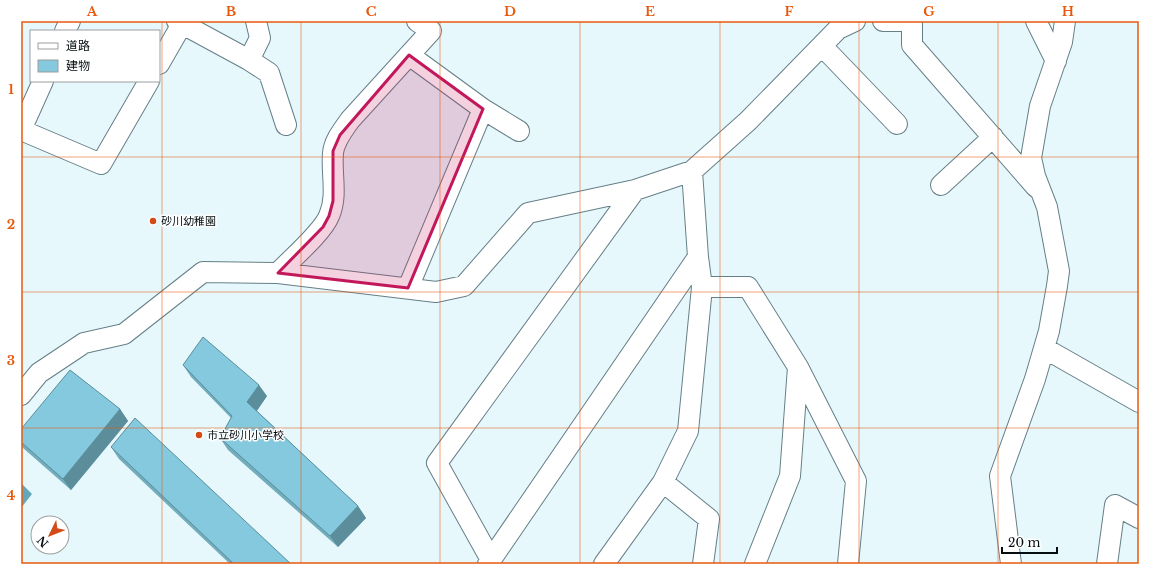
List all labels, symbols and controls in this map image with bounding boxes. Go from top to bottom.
text: A [86,3,98,20]
text: B [226,3,236,20]
text: C [366,3,377,20]
text: D [504,3,516,20]
text: E [645,3,655,20]
text: F [785,3,794,20]
text: G [923,3,935,20]
text: H [1062,3,1074,20]
legend [30,30,160,82]
text: 道路 [66,38,90,53]
text: 建物 [66,58,90,73]
text: 1 [8,81,14,98]
place label: 砂川幼稚園 [161,214,216,228]
text: 2 [7,216,15,233]
marker: 砂川幼稚園 [148,216,158,226]
text: 3 [7,352,15,369]
place label: 市立砂川小学校 [207,428,284,442]
marker: 市立砂川小学校 [194,430,204,440]
text: 4 [7,487,16,504]
north arrow [30,515,70,555]
scale bar [1002,529,1057,555]
text: N [34,533,51,550]
text: 20 m [1008,535,1040,550]

